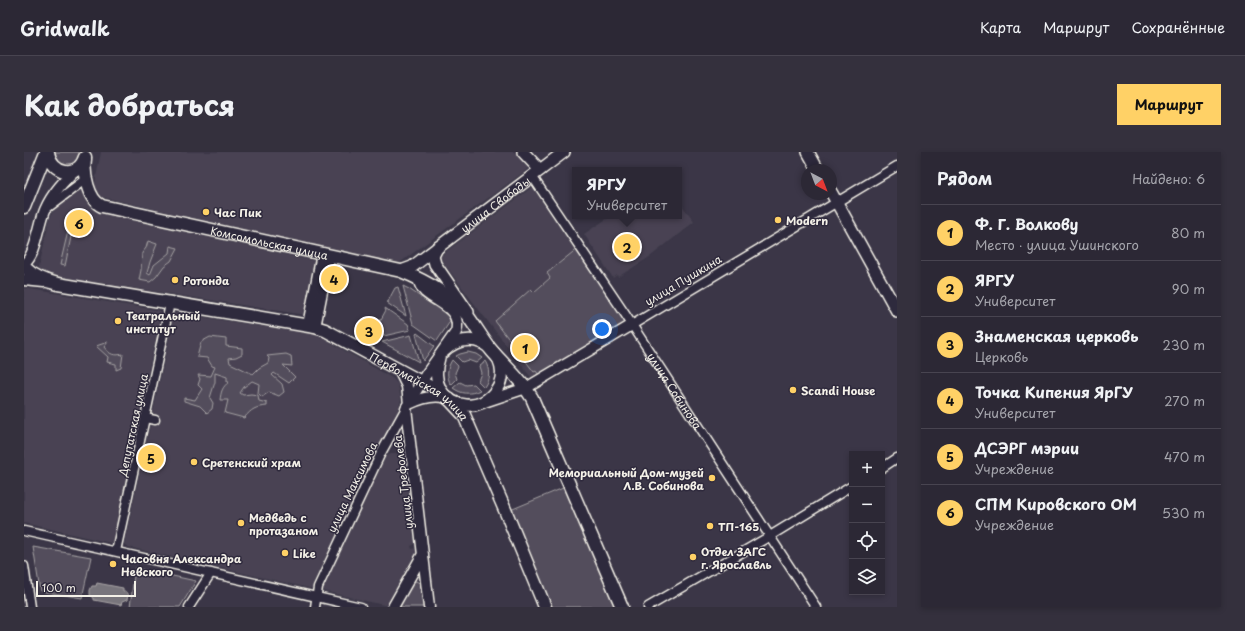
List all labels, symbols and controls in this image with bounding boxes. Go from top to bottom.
text: Gridwalk [20,14,110,42]
text: Карта [980,17,1021,38]
text: Маршрут [1043,17,1109,38]
text: Сохранённые [1131,17,1225,38]
text: Как добраться [24,83,235,126]
button: Маршрут [1117,84,1221,125]
north arrow [801,164,837,200]
text: Рядом [937,165,992,191]
popup [572,167,682,219]
text: Найдено: 6 [1132,169,1205,188]
street label: улица Свободы [457,172,534,236]
text: ЯРГУ [587,172,626,195]
text: Университет [587,195,667,214]
place label: Час Пик [214,204,262,221]
marker: Час Пик [201,207,211,217]
pin: 6 [66,208,92,238]
place label: Modern [786,212,828,229]
text: Ф. Г. Волкову [975,212,1078,235]
marker: Modern [773,215,783,225]
street label: Комсомольская улица [209,221,330,263]
text: 1 [947,223,953,242]
text: 80 m [1171,223,1205,242]
pin: 2 [614,232,640,262]
text: Место · улица Ушинского [975,235,1139,254]
street label: улица Пушкина [641,250,725,310]
pin: 4 [321,264,347,294]
text: ЯРГУ [975,268,1014,291]
place label: Ротонда [183,272,230,289]
marker: Ротонда [170,275,180,285]
text: 2 [945,279,955,298]
text: 90 m [1172,279,1205,298]
text: Университет [975,291,1055,310]
place label: Театральный институт [126,307,200,337]
marker: Театральный институт [113,316,123,326]
pin: 3 [356,316,382,346]
your location [592,319,612,339]
text: Знаменская церковь [975,324,1138,347]
pin: 1 [512,333,538,363]
text: 3 [946,335,954,354]
text: 230 m [1163,335,1205,354]
street label: Первомайская улица [367,347,474,423]
text: Церковь [975,347,1028,366]
street label: улица Собинова [644,349,707,433]
street label: Депутатская улица [114,372,152,479]
text: Точка Кипения ЯрГУ [975,380,1133,403]
place label: Scandi House [801,382,875,399]
marker: Scandi House [788,385,798,395]
text: 4 [946,391,954,410]
text: 270 m [1164,391,1205,410]
text: Университет [975,403,1055,422]
street label: улица Трефолева [389,434,417,530]
text: ДСЭРГ мэрии [975,436,1079,459]
street label: улица Максимова [323,439,381,535]
pin: 5 [138,443,164,473]
text: 5 [946,447,954,466]
text: 470 m [1164,447,1205,466]
map controls [849,451,885,595]
button: + [849,451,885,487]
place label: Сретенский храм [202,454,301,471]
marker: Сретенский храм [189,457,199,467]
text: Учреждение [975,459,1054,478]
place label: Мемориальный Дом-музей Л.В. Собинова [549,464,705,494]
marker: Мемориальный Дом-музей Л.В. Собинова [707,473,717,483]
button: − [849,487,885,523]
text: СПМ Кировского ОМ [975,492,1137,515]
text: 6 [945,503,955,522]
text: 530 m [1162,503,1205,522]
place label: Медведь с протазаном [249,509,318,539]
text: Учреждение [975,515,1054,534]
marker: Медведь с протазаном [236,518,246,528]
place label: ТП-165 [718,518,759,535]
marker: ТП-165 [705,521,715,531]
button: locate [849,523,885,559]
place label: Отдел ЗАГС г. Ярославль [701,543,772,573]
place label: Like [293,545,316,562]
marker: Like [280,548,290,558]
place label: Часовня Александра Невского [121,550,242,580]
marker: Отдел ЗАГС г. Ярославль [688,552,698,562]
marker: Часовня Александра Невского [108,559,118,569]
button: layers [849,559,885,595]
scale bar [36,579,136,598]
text: 100 m [42,579,76,596]

